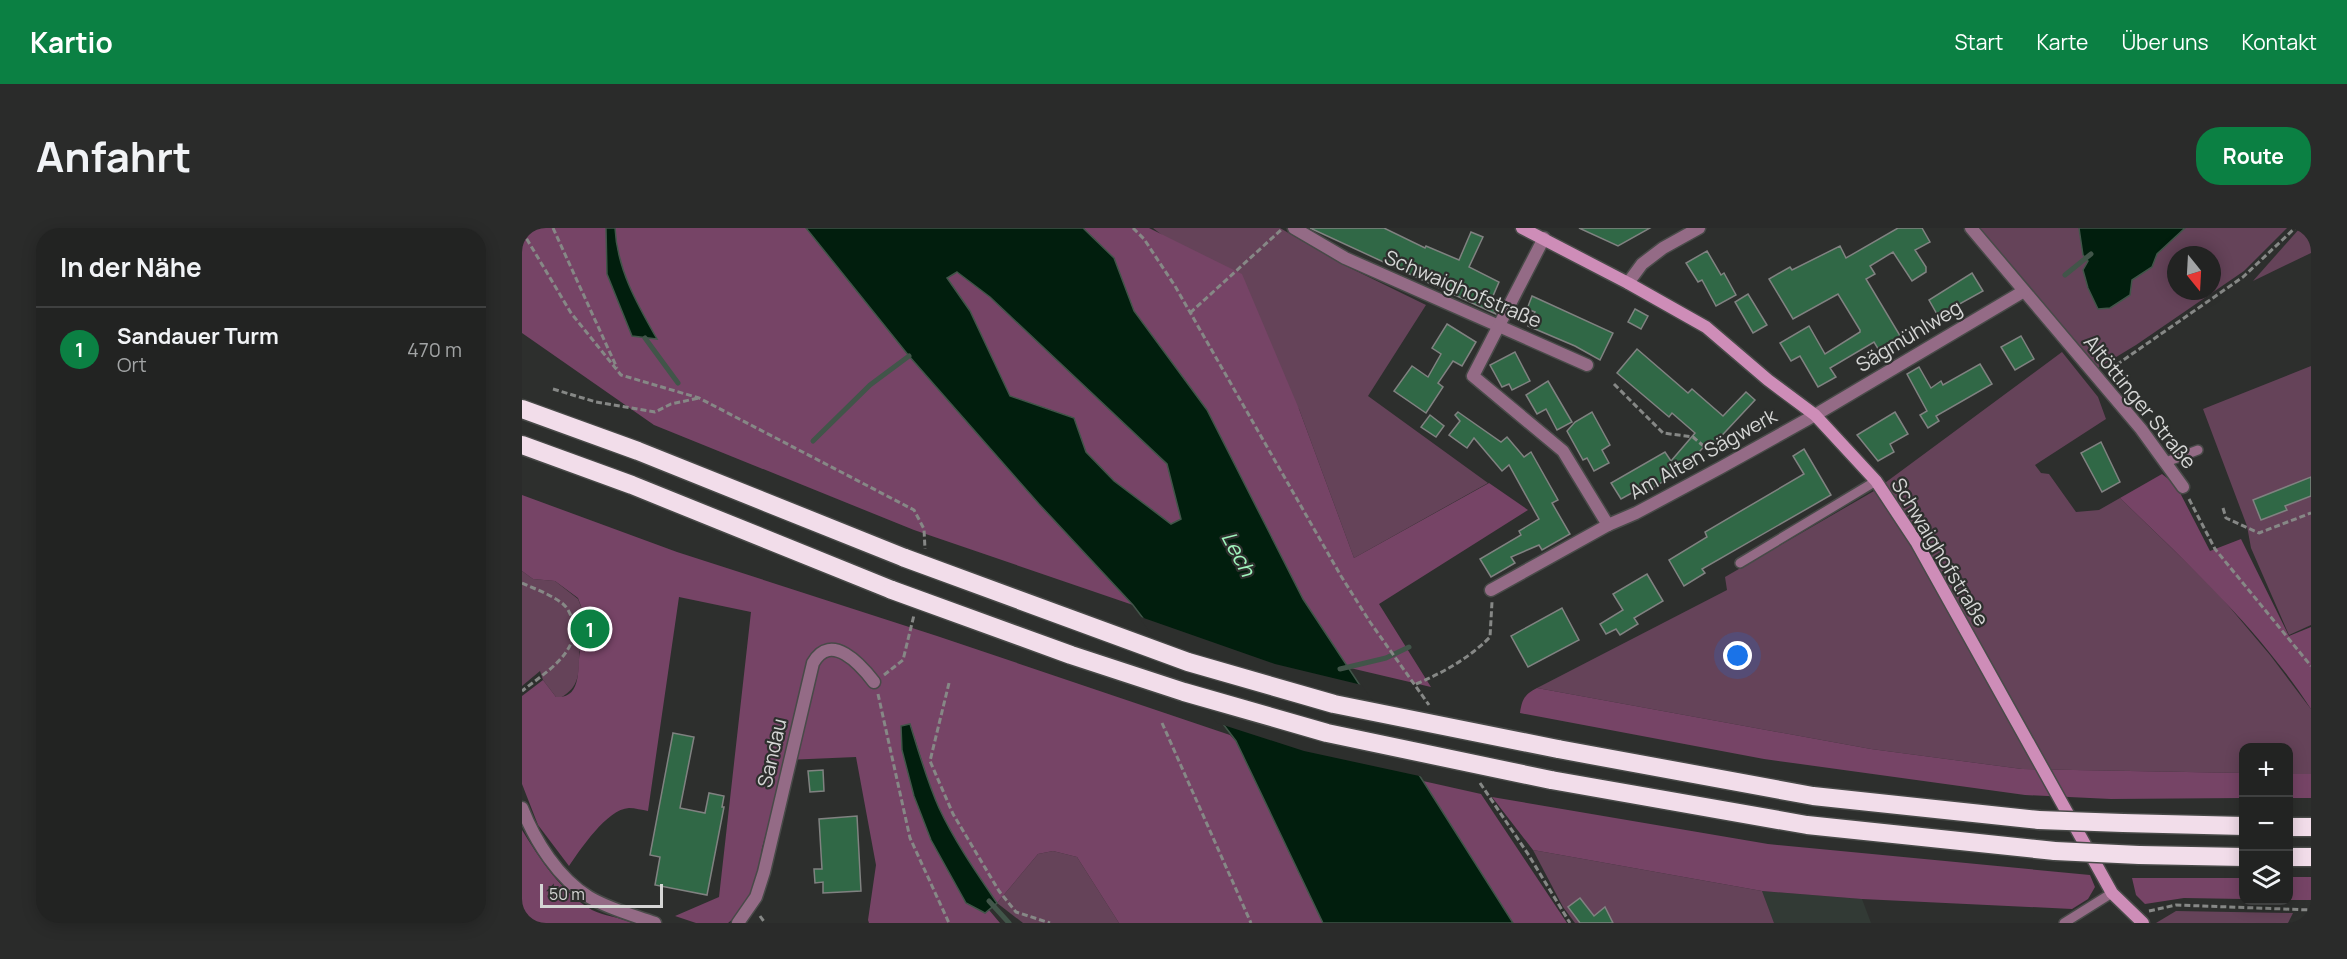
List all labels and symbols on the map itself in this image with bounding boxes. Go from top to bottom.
street label: Schwaighofstraße [1380,243,1546,334]
north arrow [2167,246,2221,300]
street label: Sägmühlweg [1851,293,1967,378]
street label: Altöttinger Straße [2078,329,2203,474]
street label: Am Alten Sägwerk [1624,401,1782,505]
street label: Schwaighofstraße [1885,473,1995,631]
water label: Lech [1215,526,1263,582]
pin: 1 [570,606,610,652]
your location [1723,641,1752,670]
street label: Sandau [750,716,793,790]
scale bar [540,881,663,908]

